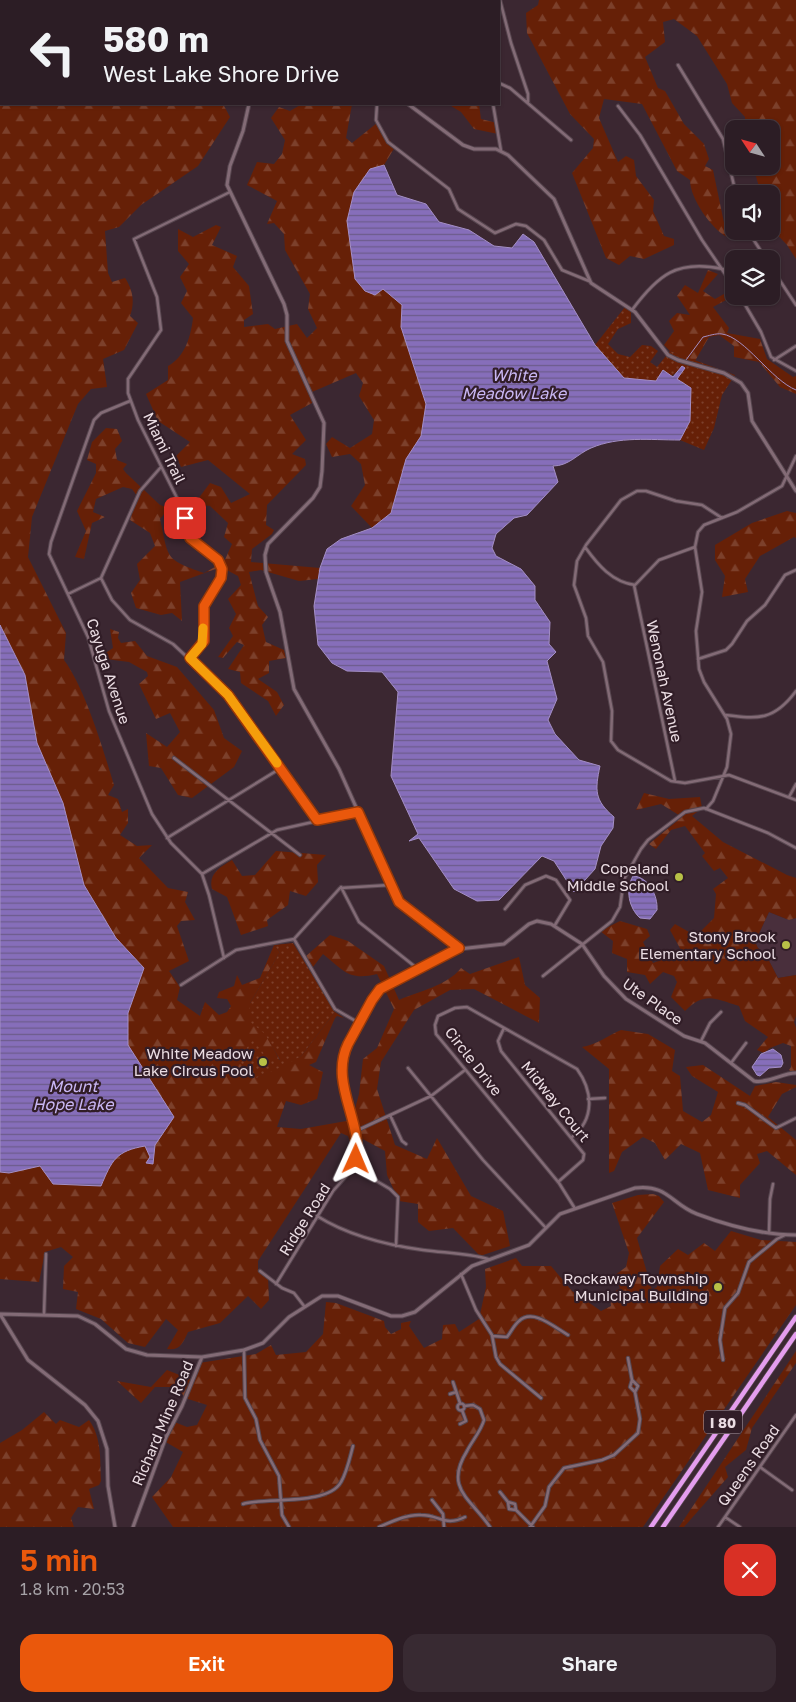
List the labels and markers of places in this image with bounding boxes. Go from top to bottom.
pin [164,497,206,539]
place label: Copeland Middle School [567,859,669,894]
marker: Copeland Middle School [673,871,685,883]
place label: Stony Brook Elementary School [640,927,777,962]
marker: Stony Brook Elementary School [780,939,792,951]
place label: White Meadow Lake Circus Pool [134,1044,253,1079]
marker: White Meadow Lake Circus Pool [257,1056,269,1068]
place label: Rockaway Township Municipal Building [563,1269,708,1304]
marker: Rockaway Township Municipal Building [712,1281,724,1293]

